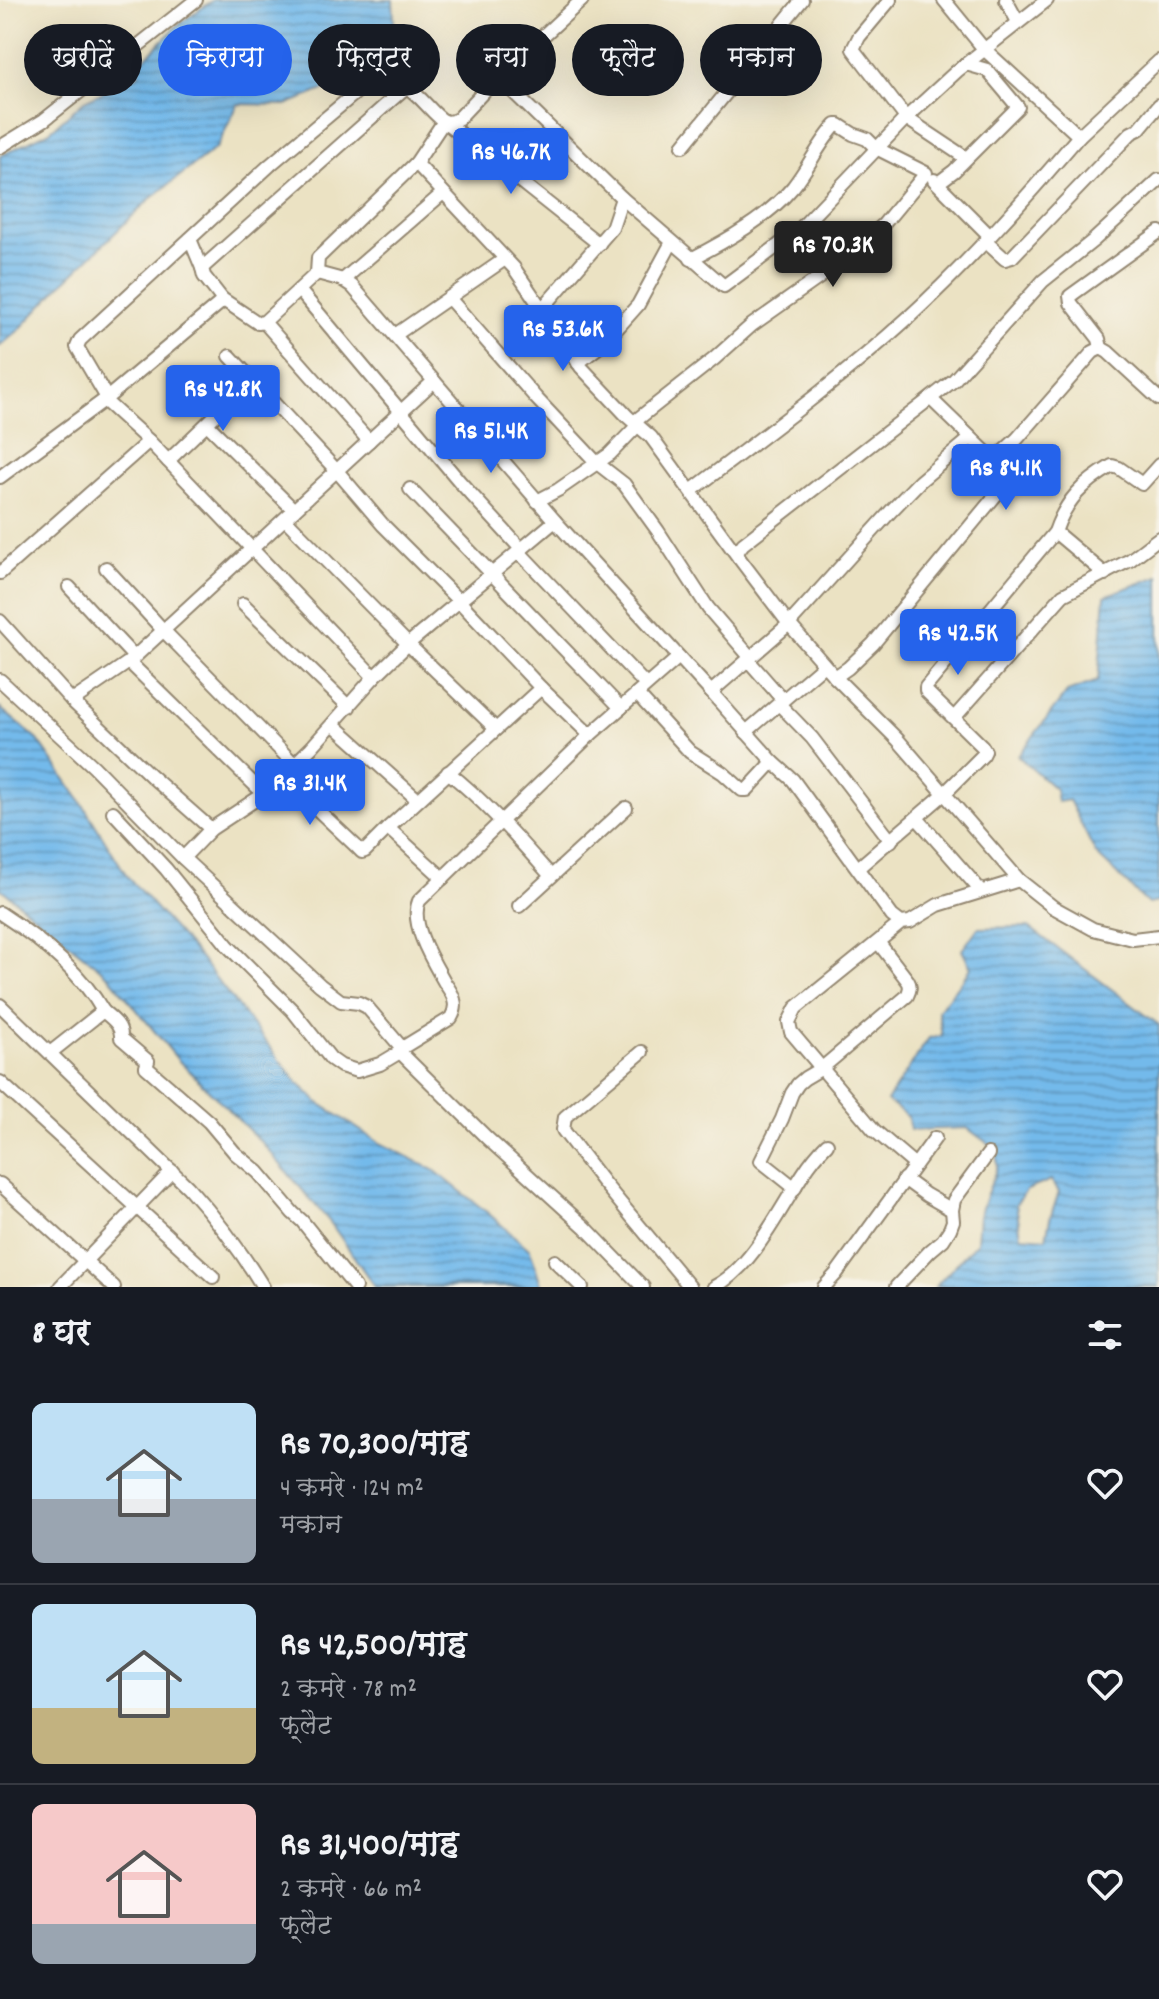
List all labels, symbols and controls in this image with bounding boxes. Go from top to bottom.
chip: खरीदें [24,24,142,96]
chip: किराया [158,24,292,96]
chip: फ़िल्टर [308,24,440,96]
chip: नया [456,24,556,96]
chip: फ़्लैट [572,24,684,96]
chip: मकान [700,24,822,96]
pin: Rs 46.7K [428,128,594,196]
text: Rs 46.7K [471,135,551,172]
pin: Rs 70.3K [750,221,916,289]
text: Rs 70.3K [792,228,874,265]
pin: Rs 53.6K [480,305,646,373]
text: Rs 53.6K [522,312,604,349]
pin: Rs 42.8K [140,365,306,433]
text: Rs 42.8K [184,372,262,409]
pin: Rs 51.4K [408,407,574,475]
text: Rs 51.4K [454,414,528,451]
pin: Rs 84.1K [923,444,1089,512]
text: Rs 84.1K [970,451,1042,488]
pin: Rs 42.5K [875,609,1041,677]
text: Rs 42.5K [918,616,998,653]
pin: Rs 31.4K [227,759,393,827]
text: Rs 31.4K [273,766,347,803]
text: 8 घर [32,1311,90,1360]
icon: filters [1083,1313,1127,1357]
text: Rs 70,300/माह [280,1422,468,1471]
icon: home [96,1435,192,1531]
icon: heart [1083,1461,1127,1505]
text: 4 कमरे · 124 m² [280,1471,424,1508]
text: मकान [280,1508,342,1545]
text: Rs 42,500/माह [280,1623,467,1672]
icon: home [96,1636,192,1732]
icon: heart [1083,1662,1127,1706]
text: 2 कमरे · 78 m² [280,1672,417,1709]
text: फ़्लैट [280,1709,332,1746]
text: Rs 31,400/माह [280,1823,458,1872]
icon: home [96,1836,192,1932]
icon: heart [1083,1862,1127,1906]
text: 2 कमरे · 66 m² [280,1872,422,1909]
text: फ़्लैट [280,1909,332,1946]

